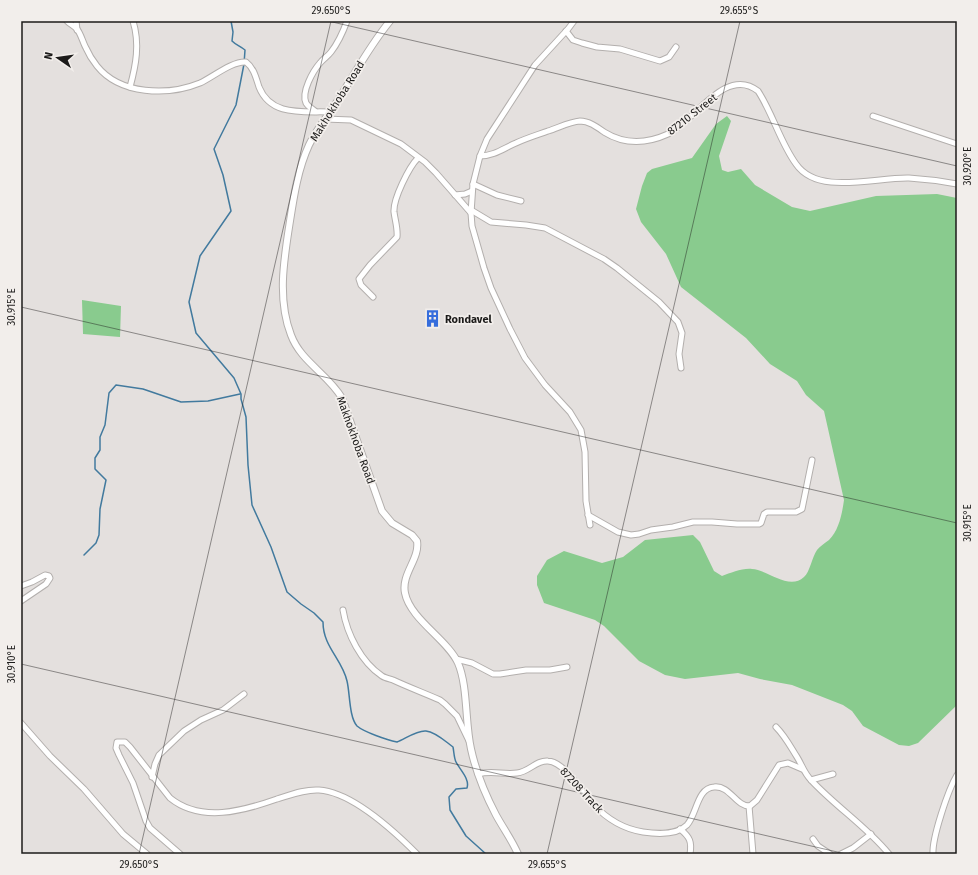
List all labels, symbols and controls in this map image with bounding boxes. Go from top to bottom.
text: 29.650°S [312,5,351,17]
text: 29.655°S [720,5,759,17]
north arrow [38,38,78,78]
text: N [42,51,56,61]
street label: Makhokhoba Road [307,59,367,144]
street label: 87210 Street [665,91,720,138]
text: 30.920°E [962,147,974,185]
text: 30.915°E [6,288,18,326]
building icon: Rondavel [422,309,442,329]
place label: Rondavel [445,313,492,326]
street label: Makhokhoba Road [334,395,377,486]
text: 30.915°E [962,504,974,542]
text: 30.910°E [6,645,18,683]
street label: 87208 Track [557,765,606,816]
text: 29.650°S [120,859,159,871]
text: 29.655°S [528,859,567,871]

